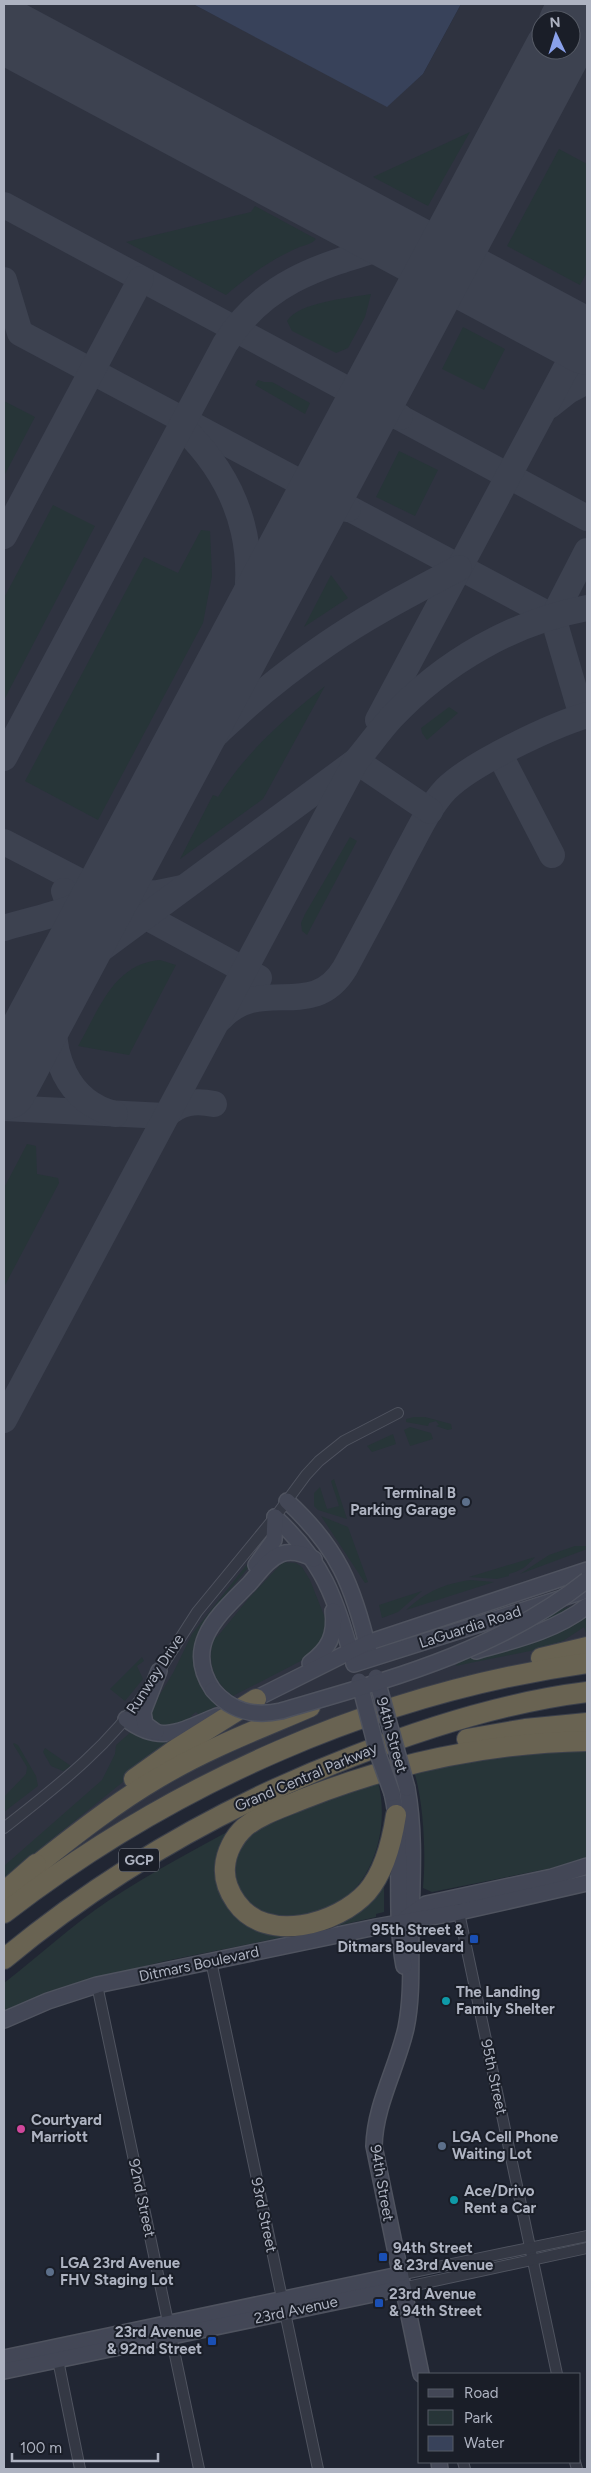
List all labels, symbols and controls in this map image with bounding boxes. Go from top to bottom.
north arrow [531,10,581,60]
text: N [549,14,561,31]
place label: Terminal B Parking Garage [350,1484,457,1519]
marker: Terminal B Parking Garage [460,1496,472,1508]
street label: LaGuardia Road [417,1602,523,1652]
street label: Runway Drive [123,1631,187,1717]
street label: 94th Street [373,1695,411,1775]
street label: Grand Central Parkway [232,1739,380,1815]
road number: GCP [119,1848,159,1872]
place label: 95th Street & Ditmars Boulevard [337,1921,464,1956]
marker: 95th Street & Ditmars Boulevard [468,1933,480,1945]
street label: Ditmars Boulevard [137,1942,261,1986]
place label: The Landing Family Shelter [456,1983,555,2018]
marker: The Landing Family Shelter [440,1995,452,2007]
street label: 95th Street [477,2038,511,2117]
place label: Courtyard Marriott [31,2111,102,2146]
marker: Courtyard Marriott [15,2123,27,2135]
place label: LGA Cell Phone Waiting Lot [452,2128,559,2163]
marker: LGA Cell Phone Waiting Lot [436,2140,448,2152]
street label: 94th Street [366,2143,398,2223]
street label: 92nd Street [125,2157,159,2239]
street label: 93rd Street [247,2176,281,2254]
place label: Ace/Drivo Rent a Car [464,2182,537,2217]
marker: Ace/Drivo Rent a Car [448,2194,460,2206]
place label: 94th Street & 23rd Avenue [393,2239,494,2274]
marker: 94th Street & 23rd Avenue [377,2251,389,2263]
place label: LGA 23rd Avenue FHV Staging Lot [60,2254,181,2289]
marker: LGA 23rd Avenue FHV Staging Lot [44,2266,56,2278]
place label: 23rd Avenue & 94th Street [389,2285,482,2320]
street label: 23rd Avenue [253,2292,339,2328]
marker: 23rd Avenue & 94th Street [373,2297,385,2309]
place label: 23rd Avenue & 92nd Street [107,2323,203,2358]
marker: 23rd Avenue & 92nd Street [206,2335,218,2347]
legend [418,2373,581,2463]
text: Road [464,2384,499,2402]
text: Park [464,2409,493,2427]
scale bar [12,2430,159,2462]
text: Water [464,2434,504,2452]
text: 100 m [20,2439,62,2457]

